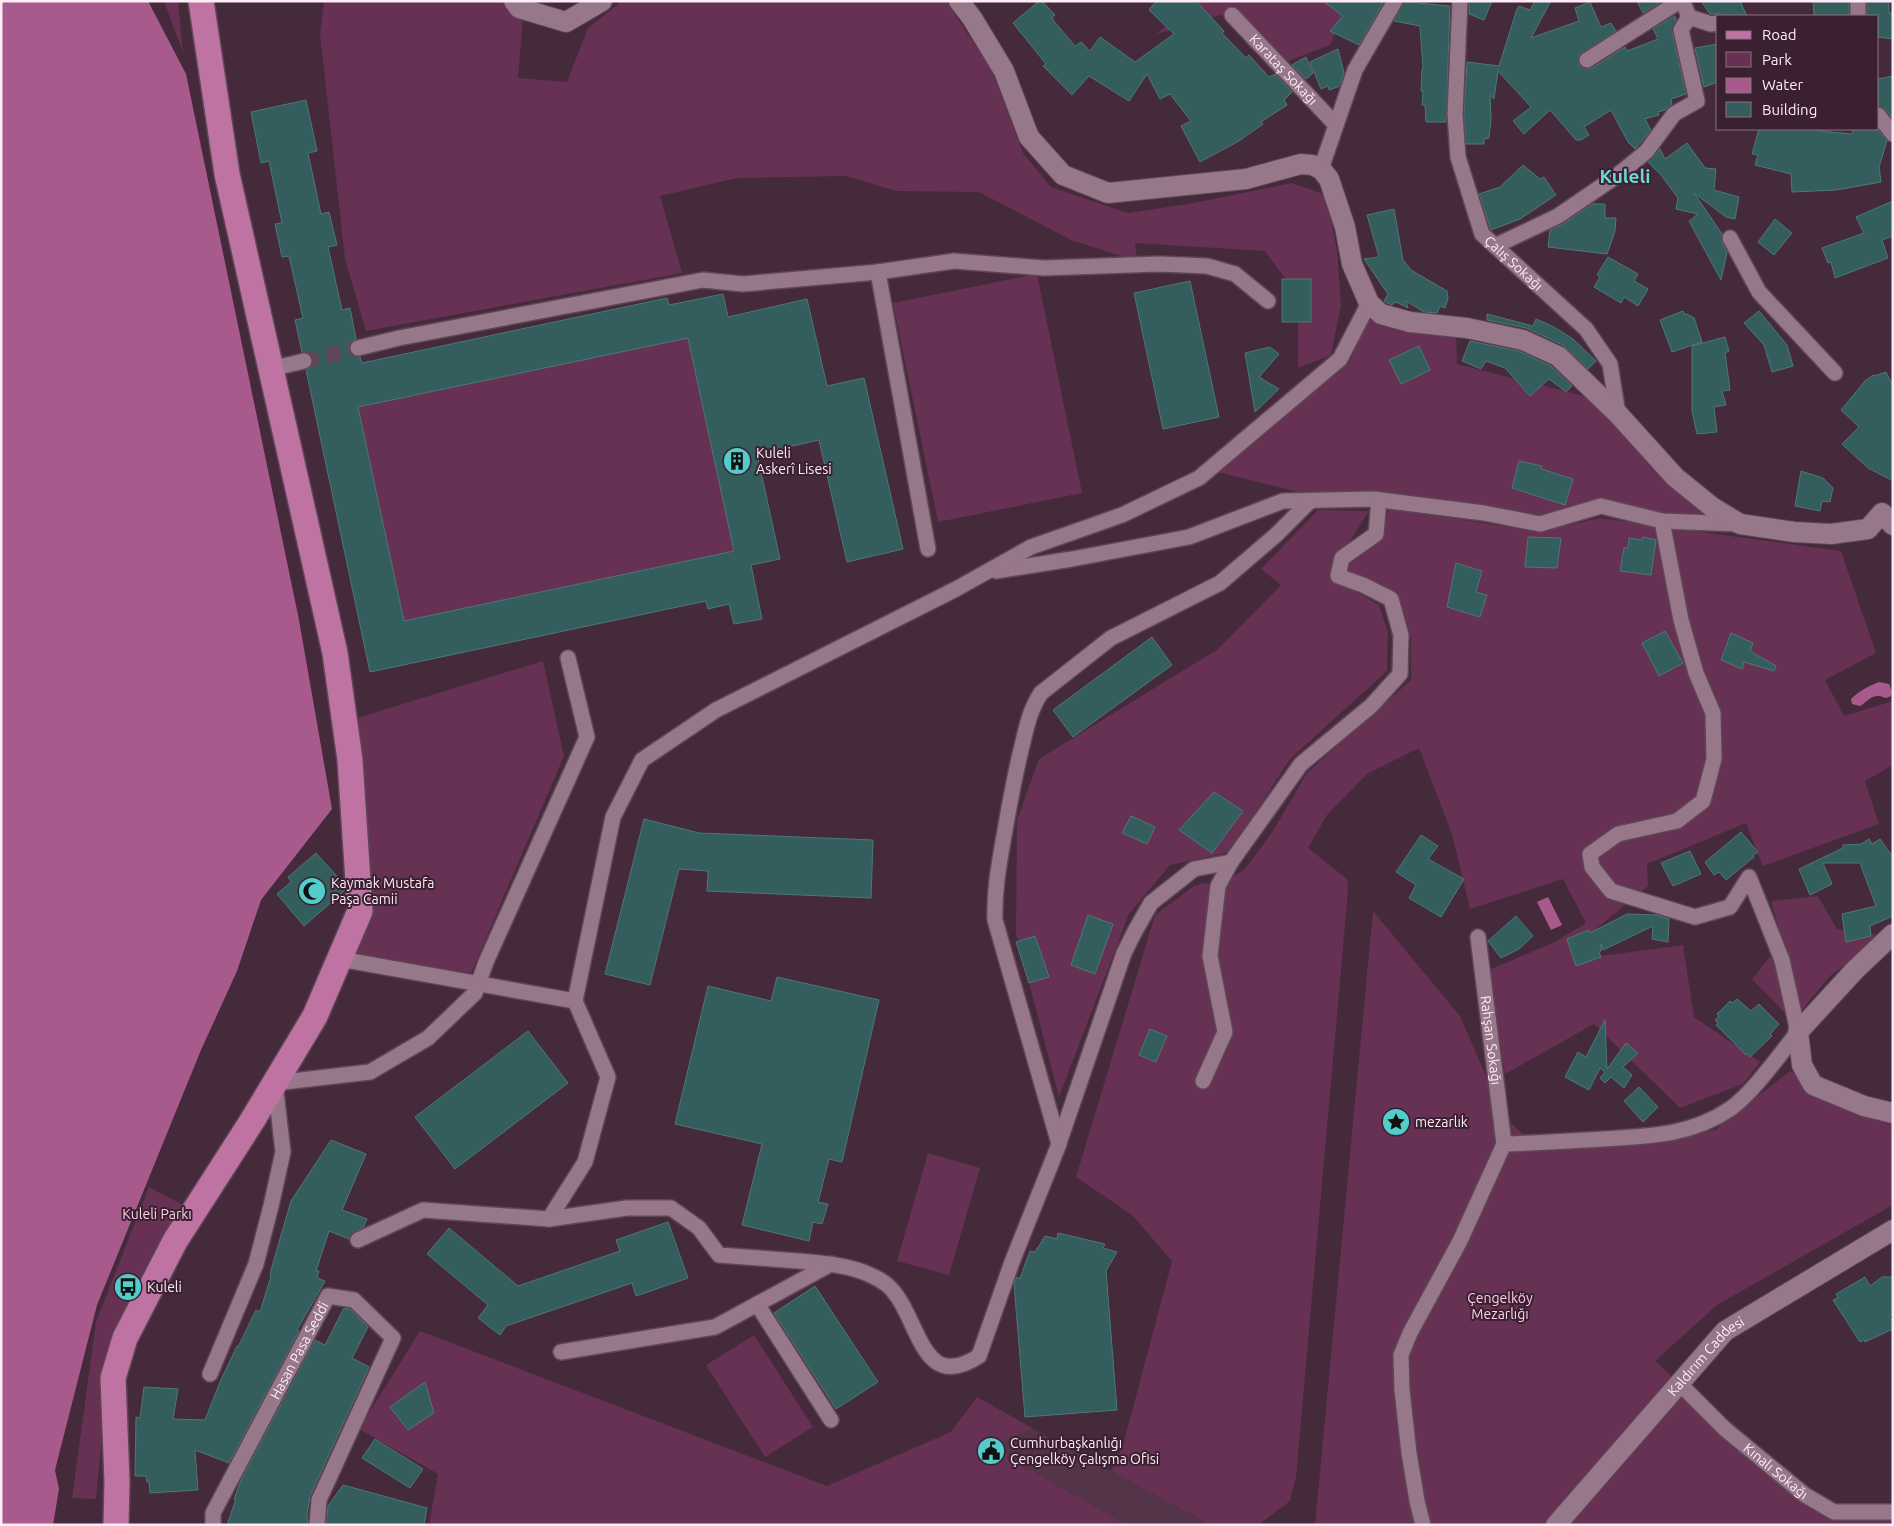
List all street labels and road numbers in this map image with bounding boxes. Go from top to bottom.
street label: Karataş Sokağı [1246,31,1321,108]
street label: Çalış Sokağı [1481,232,1546,294]
street label: Rahşan Sokağı [1477,995,1504,1086]
street label: Hasan Pasa Seddi [267,1299,332,1402]
street label: Kaldırım Caddesi [1664,1313,1747,1399]
street label: Kınalı Sokağı [1740,1440,1811,1503]

